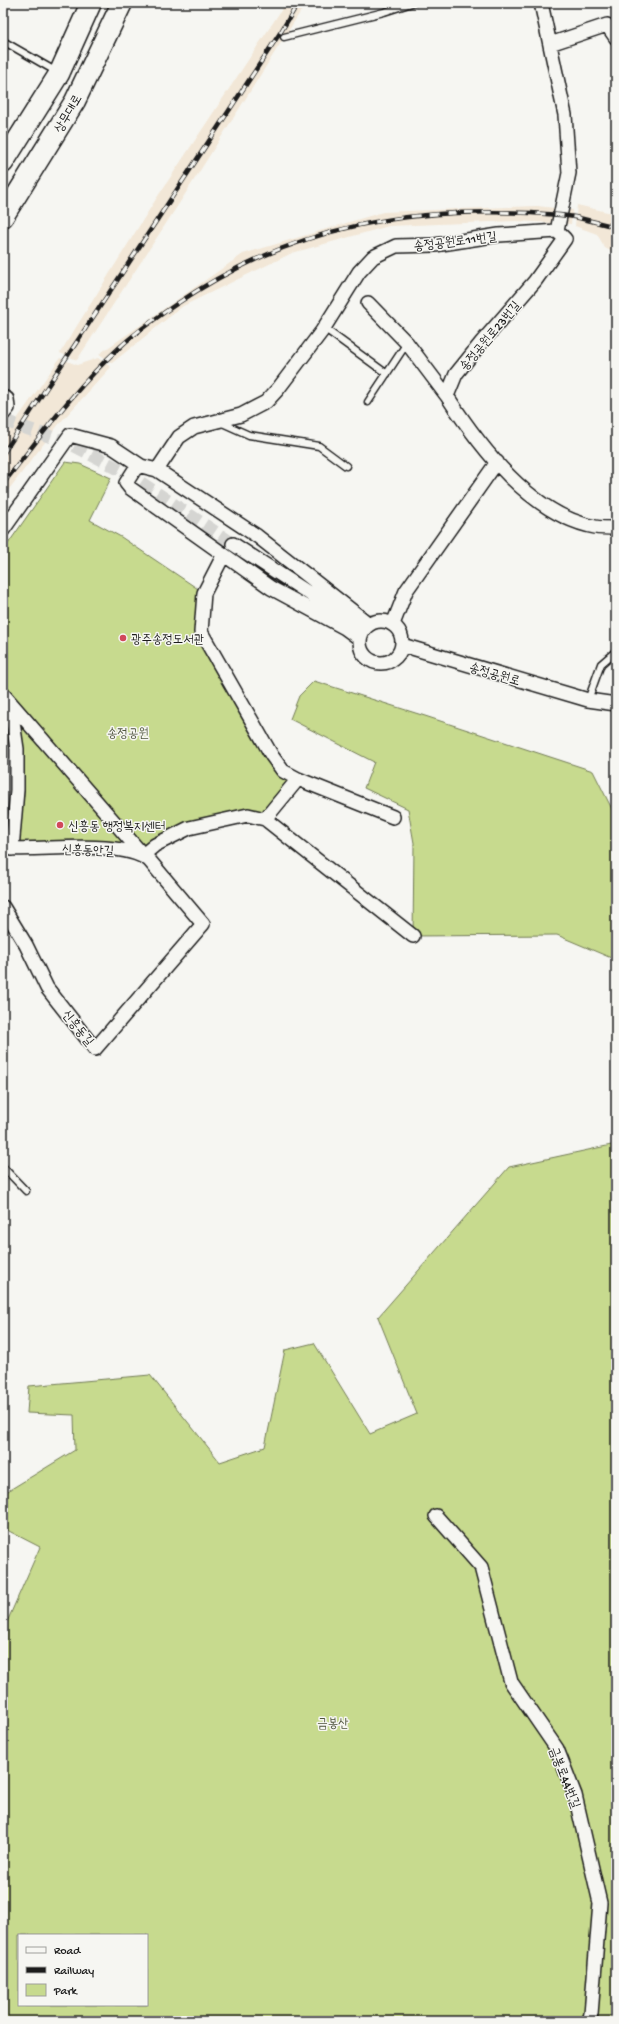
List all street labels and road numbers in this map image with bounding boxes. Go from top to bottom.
street label: 상무대로 [52,92,86,136]
street label: 송정공원로11번길 [413,230,498,255]
street label: 송정공원로23번길 [457,299,524,375]
street label: 송정공원로 [467,661,522,690]
street label: 신흥동안길 [62,842,114,860]
street label: 신흥동길 [58,1007,97,1050]
street label: 금봉로44번길 [545,1745,582,1811]

